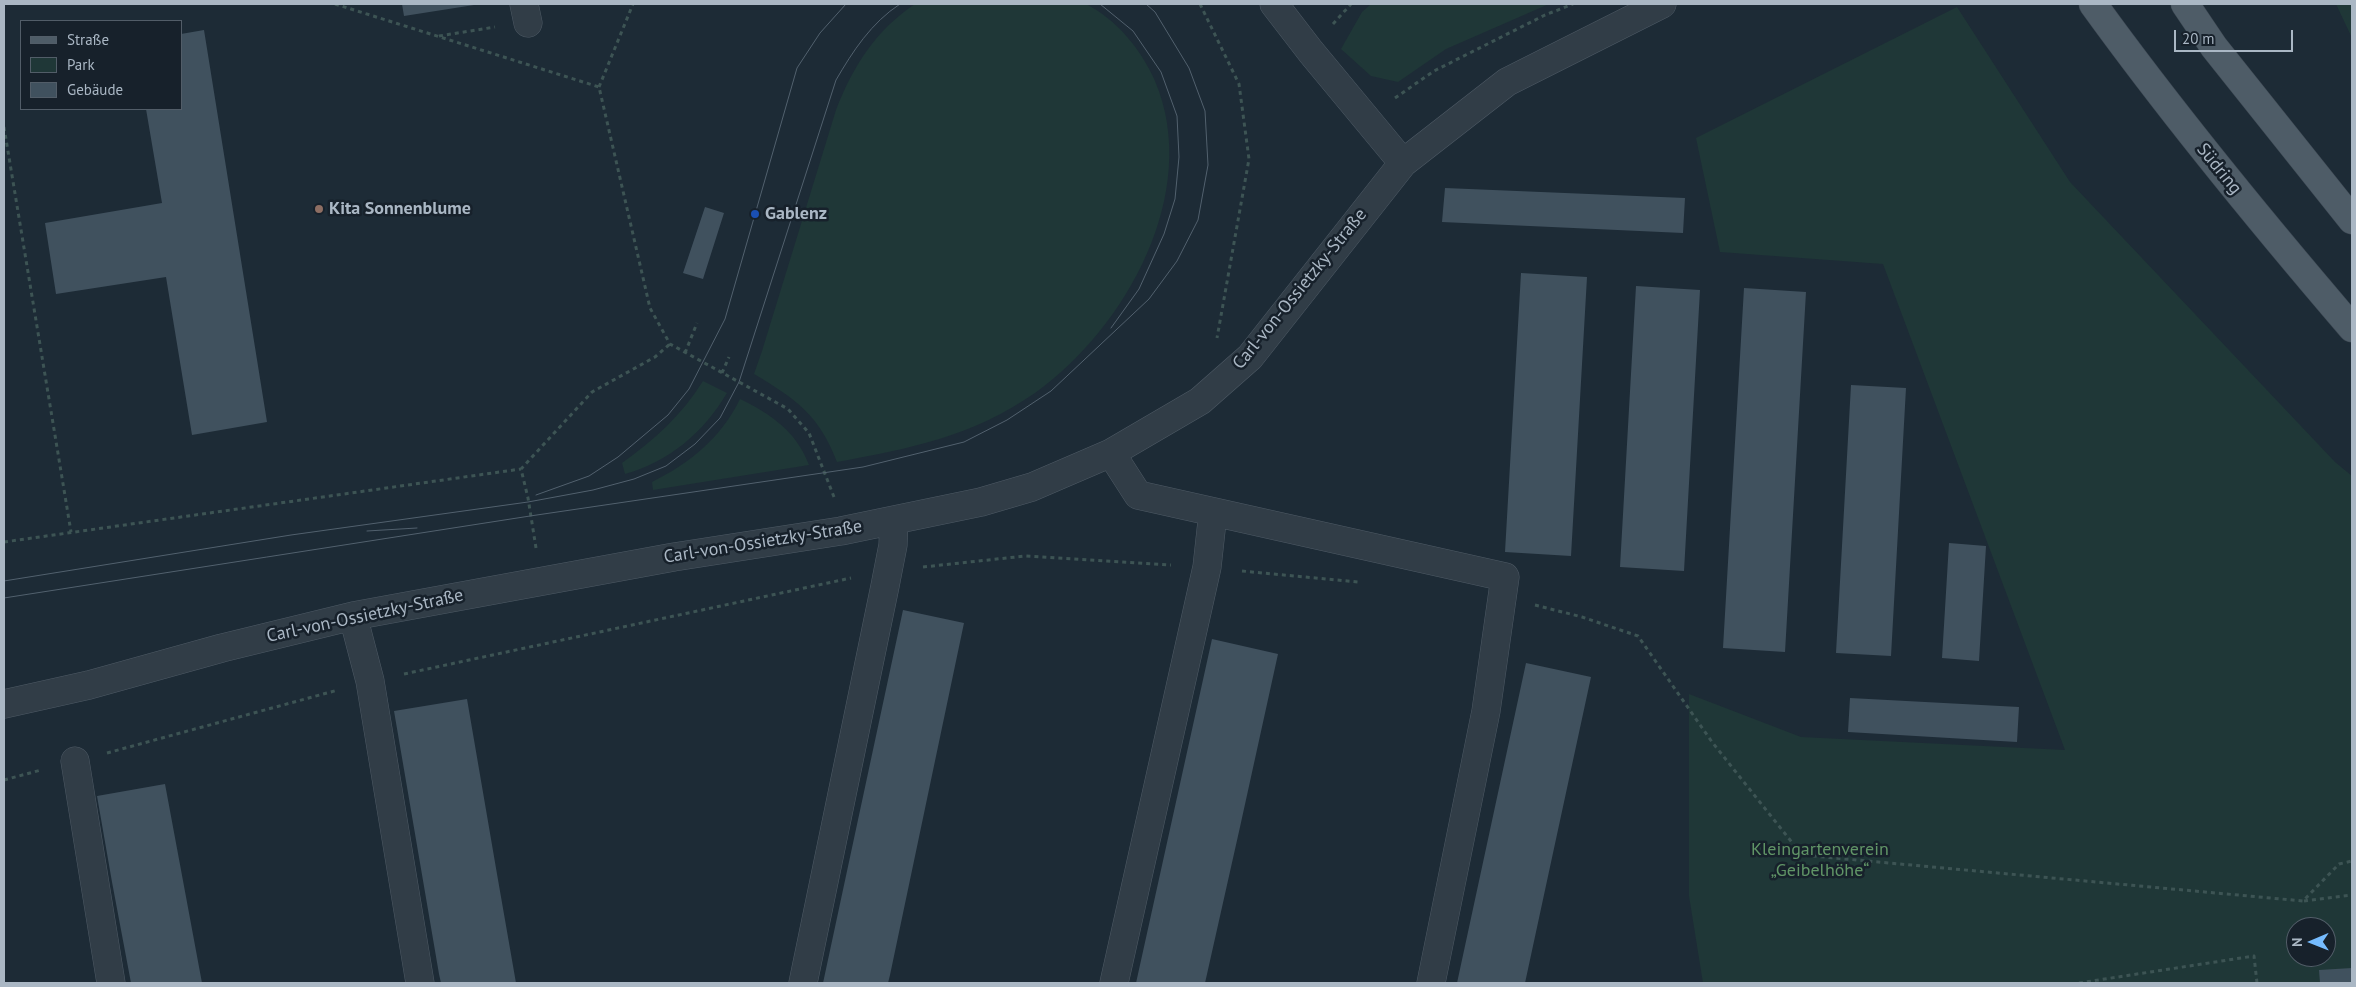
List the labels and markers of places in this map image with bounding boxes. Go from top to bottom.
place label: Kita Sonnenblume [329,198,471,220]
marker: Kita Sonnenblume [313,203,325,215]
place label: Gablenz [765,203,827,225]
marker: Gablenz [749,208,761,220]

